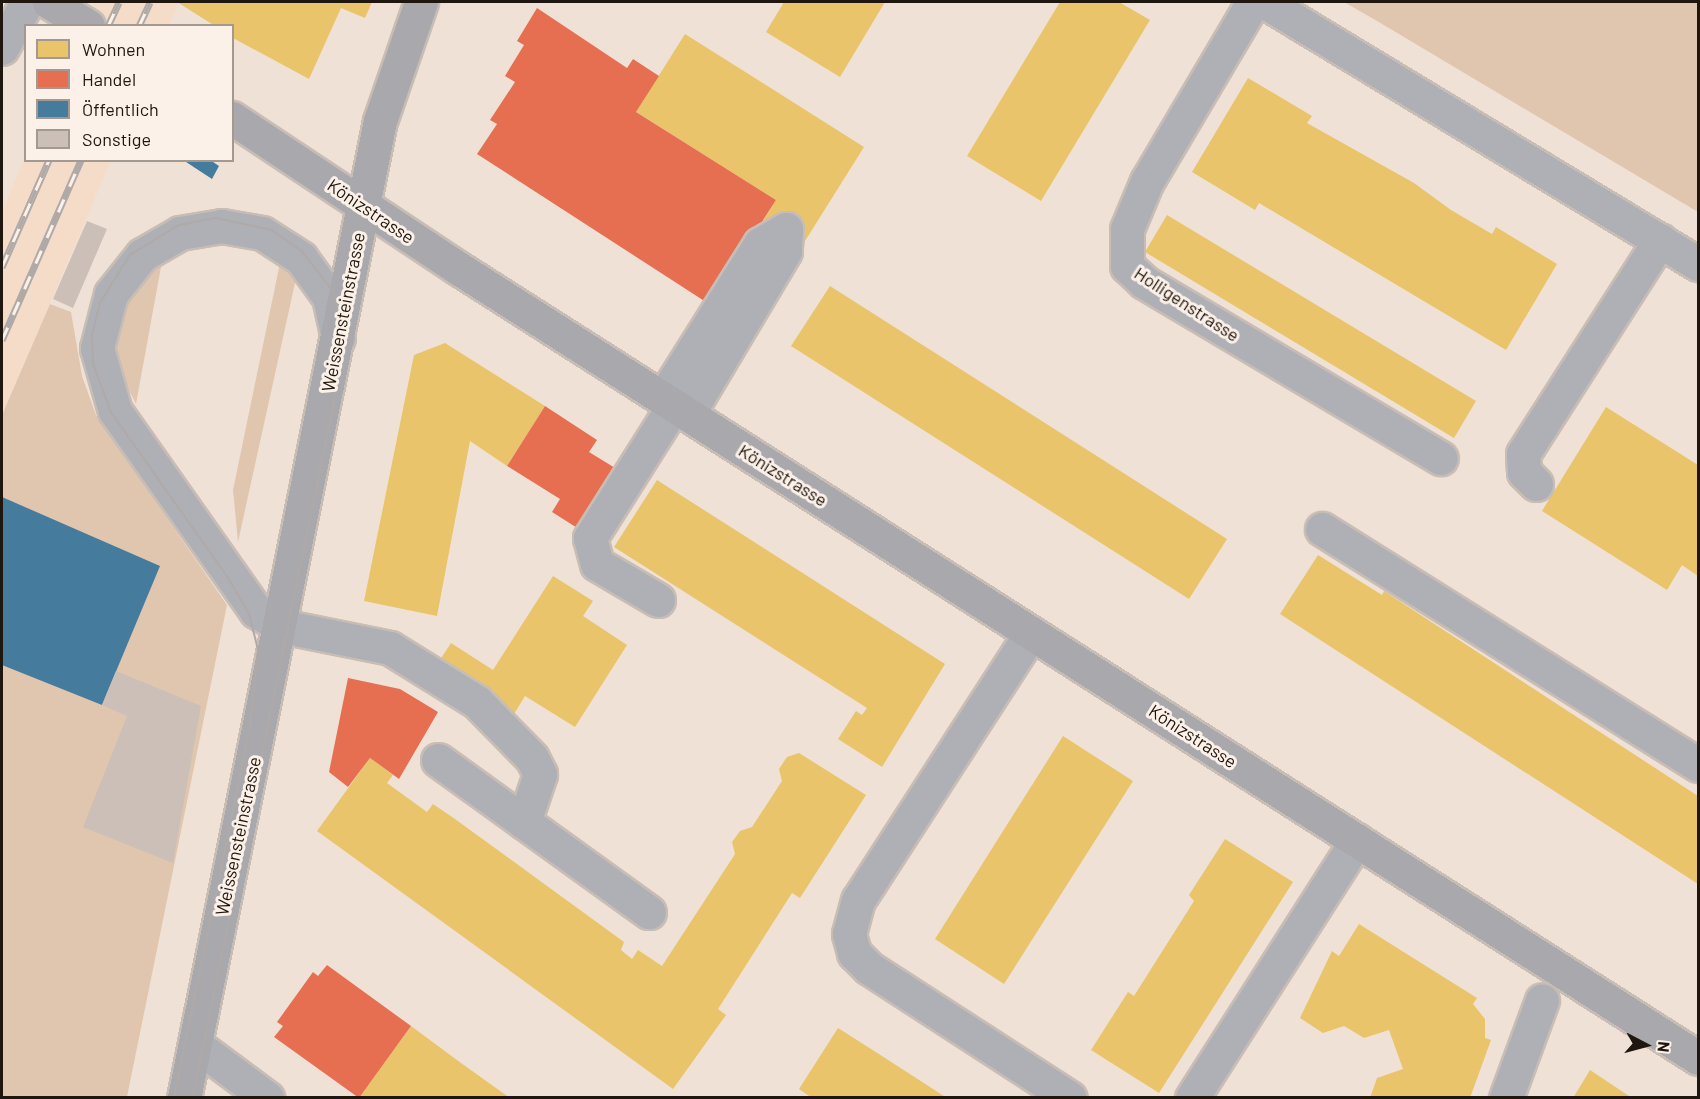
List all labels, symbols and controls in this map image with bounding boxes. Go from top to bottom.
legend [24,24,234,162]
text: Wohnen [82,38,145,60]
text: Handel [82,68,136,90]
text: Öffentlich [82,98,159,120]
text: Sonstige [82,128,151,150]
street label: Könizstrasse [323,174,419,248]
street label: Weissensteinstrasse [317,231,369,393]
street label: Holligenstrasse [1130,262,1244,346]
street label: Könizstrasse [735,439,831,511]
street label: Könizstrasse [1145,700,1241,772]
street label: Weissensteinstrasse [211,755,265,917]
north arrow [1616,1015,1676,1075]
text: N [1654,1041,1674,1053]

